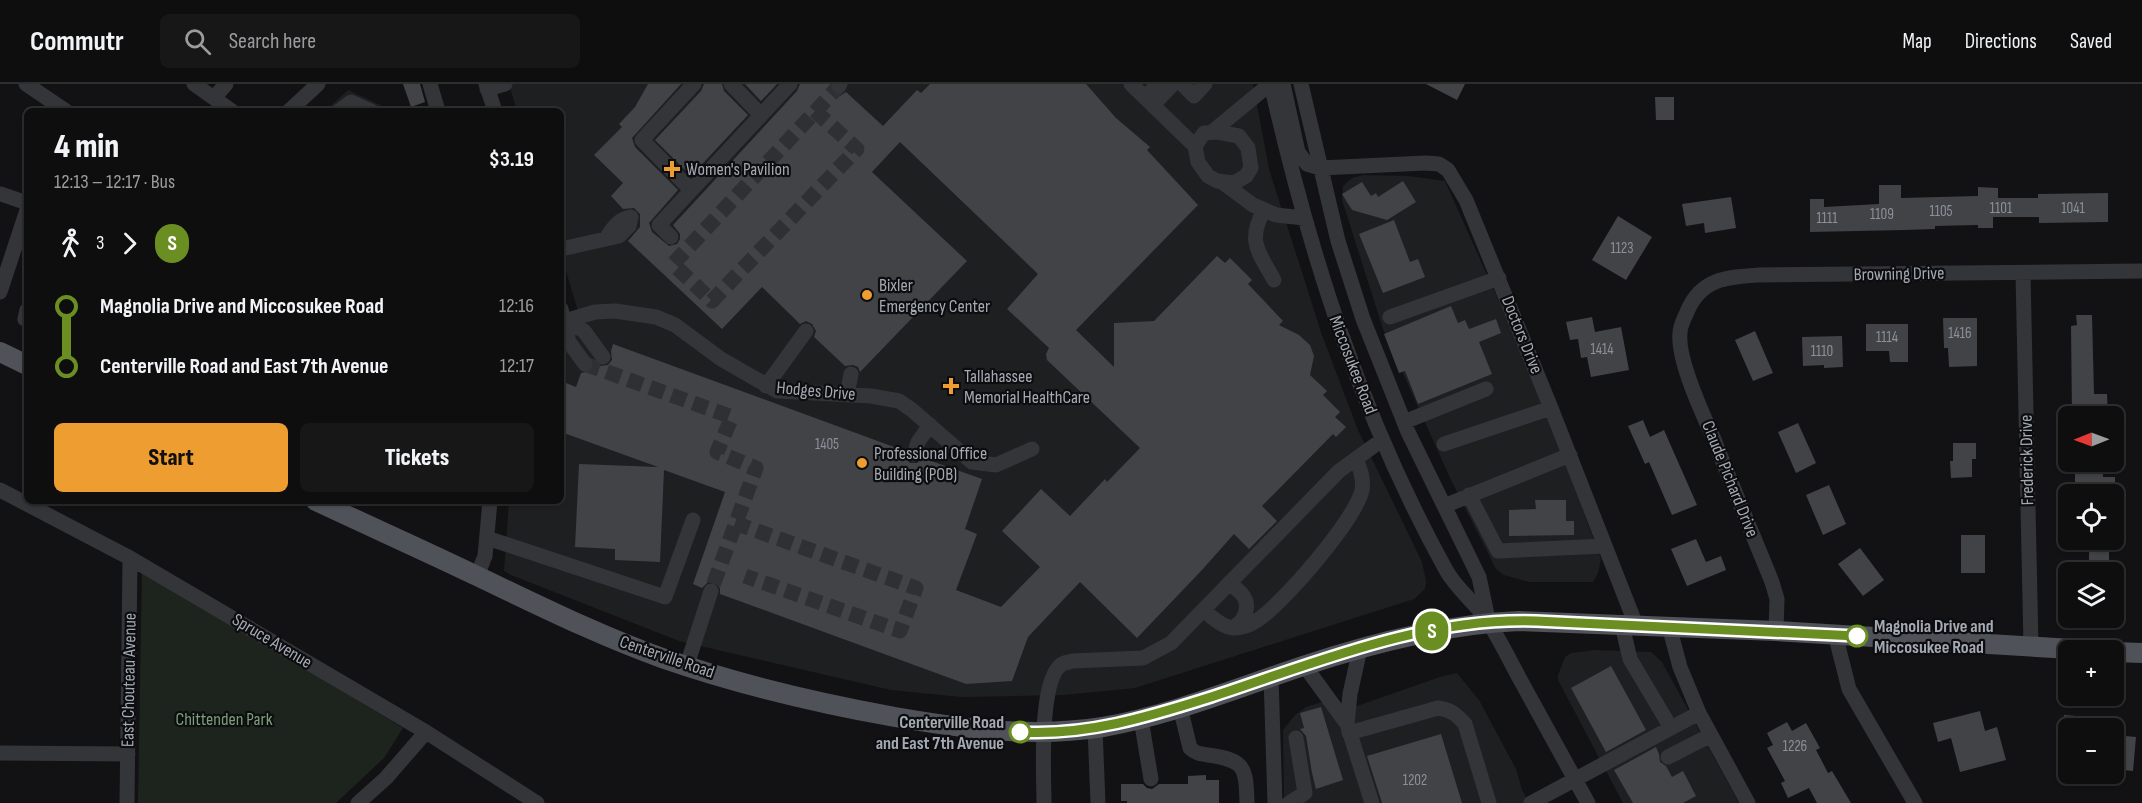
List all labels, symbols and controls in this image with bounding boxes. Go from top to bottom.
search box [160,14,580,68]
text: Commutr [30,25,124,58]
icon: search [181,25,214,58]
text: Search here [229,28,316,55]
text: Map [1902,29,1932,54]
text: Directions [1965,29,2037,54]
text: Saved [2070,29,2112,54]
text: 4 min [54,127,119,167]
text: $3.19 [489,146,534,173]
place label: Women's Pavilion [686,159,790,180]
marker: Women's Pavilion [663,160,681,178]
text: 12:13 – 12:17 · Bus [54,170,175,194]
house number: 1101 [1990,199,2013,218]
house number: 1041 [2061,199,2085,218]
house number: 1105 [1929,202,1953,221]
house number: 1109 [1870,205,1894,224]
house number: 1111 [1816,209,1838,228]
icon: walk [54,227,87,260]
icon: forward [113,227,146,260]
text: 3 [96,231,104,255]
text: S [167,231,177,256]
house number: 1123 [1610,239,1634,258]
street label: Browning Drive [1854,263,1944,285]
place label: Bixler Emergency Center [879,275,990,317]
marker: Bixler Emergency Center [860,288,874,302]
text: Magnolia Drive and Miccosukee Road [100,293,384,320]
street label: Doctors Drive [1497,293,1547,377]
text: 12:16 [499,294,534,318]
street label: Miccosukee Road [1325,313,1381,417]
house number: 1416 [1948,324,1972,343]
house number: 1114 [1876,328,1898,347]
house number: 1414 [1590,340,1614,359]
house number: 1110 [1811,342,1833,361]
text: Centerville Road and East 7th Avenue [100,353,388,380]
text: 12:17 [500,354,534,378]
place label: Tallahassee Memorial HealthCare [964,366,1090,408]
street label: Hodges Drive [776,377,856,405]
marker: Tallahassee Memorial HealthCare [942,377,960,395]
north arrow [2058,406,2124,472]
map controls [2058,406,2124,784]
street label: Frederick Drive [2016,415,2038,505]
street label: Claude Pichard Drive [1697,418,1763,540]
button: Start [54,423,288,492]
button: Tickets [300,423,534,492]
house number: 1405 [815,435,839,454]
place label: Professional Office Building (POB) [874,443,987,485]
marker: Professional Office Building (POB) [855,456,869,470]
button: locate [2058,484,2124,550]
button: layers [2058,562,2124,628]
street label: Spruce Avenue [228,609,316,673]
line badge: S [1412,612,1452,650]
street label: East Chouteau Avenue [117,613,141,747]
place label: Magnolia Drive and Miccosukee Road [1874,616,1994,658]
text: S [1427,619,1437,644]
marker: Magnolia Drive and Miccosukee Road [1846,625,1868,647]
street label: Centerville Road [617,631,717,683]
button: + [2058,640,2124,706]
park label: Chittenden Park [175,709,273,730]
place label: Centerville Road and East 7th Avenue [876,712,1004,754]
button: − [2058,718,2124,784]
marker: Centerville Road and East 7th Avenue [1009,721,1031,743]
house number: 1226 [1783,737,1807,756]
house number: 1202 [1403,771,1427,790]

